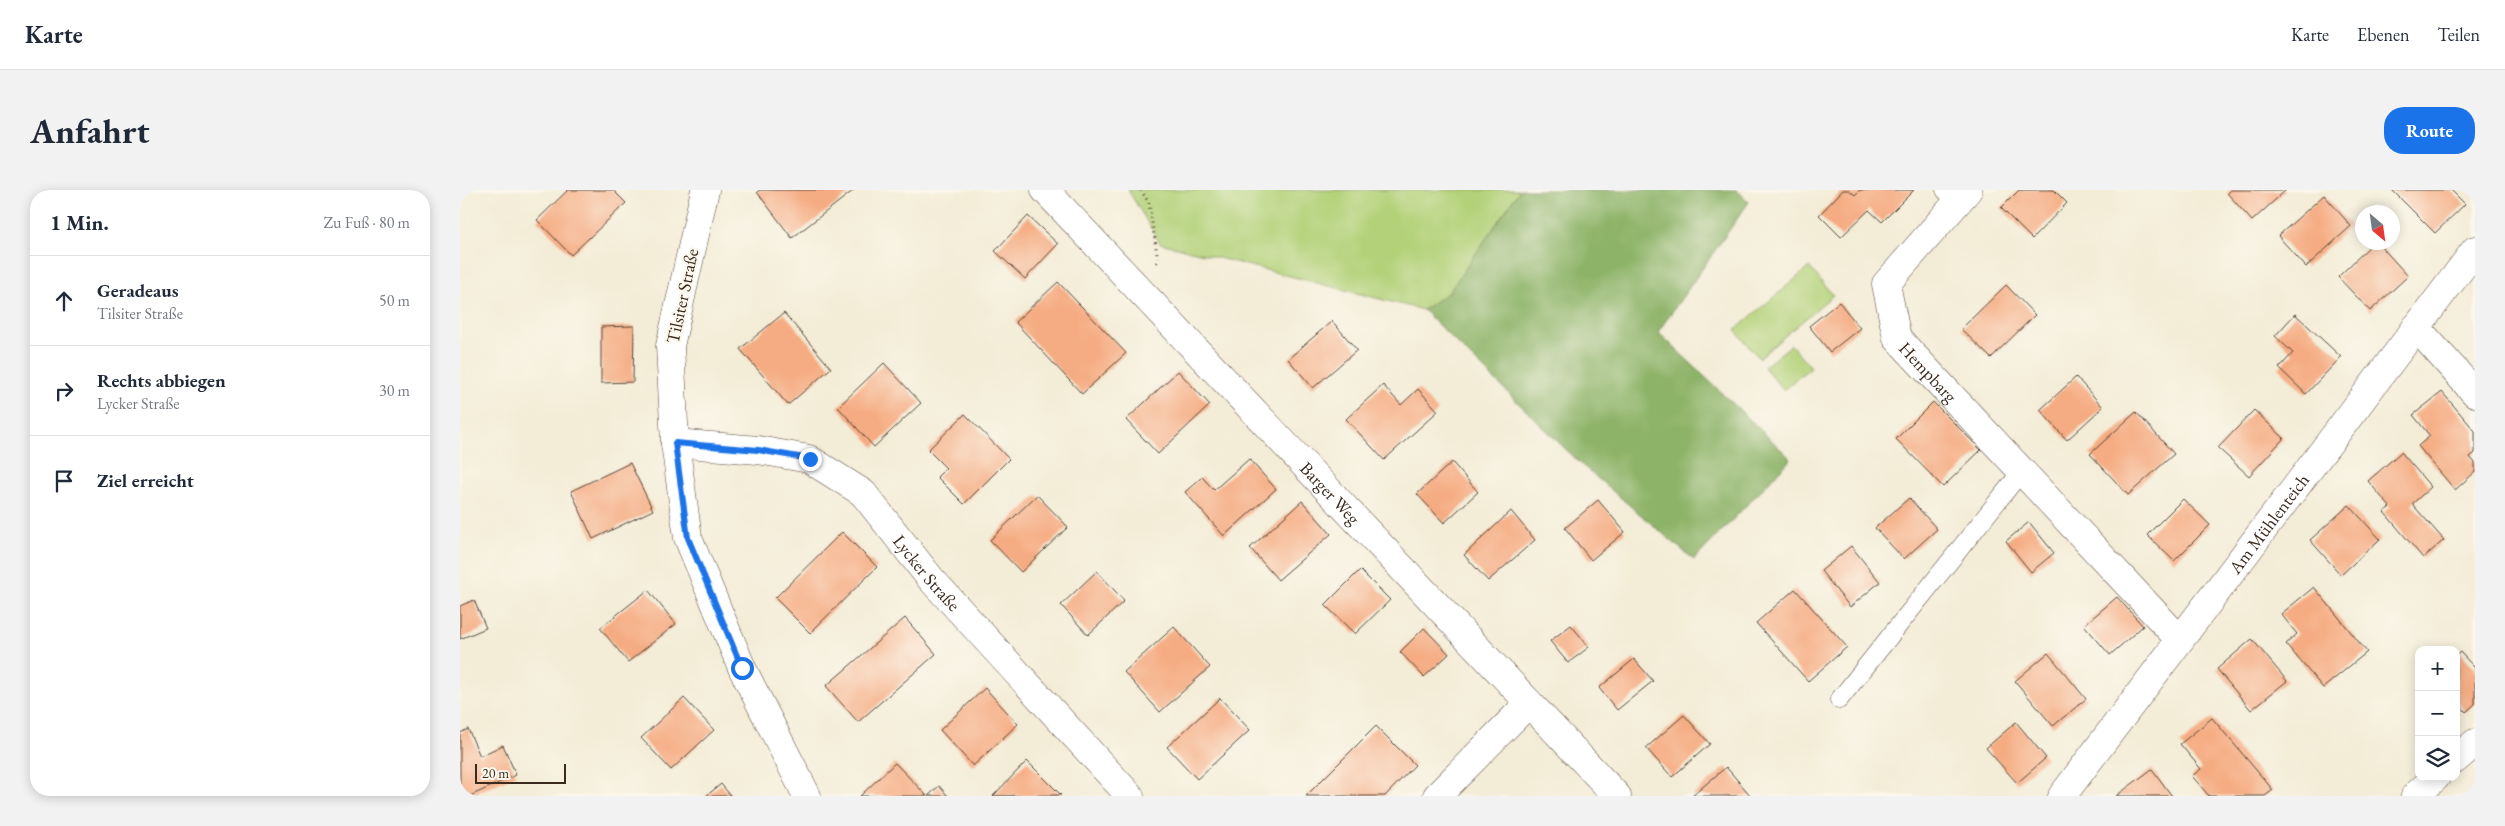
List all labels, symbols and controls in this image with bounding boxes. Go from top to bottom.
text: Karte [25,19,83,50]
text: Karte [2291,23,2329,46]
text: Ebenen [2357,23,2410,46]
text: Teilen [2438,23,2480,46]
button: Route [2384,107,2475,154]
text: Anfahrt [30,108,150,153]
north arrow [2355,205,2400,250]
text: 1 Min. [50,209,109,236]
text: Zu Fuß · 80 m [323,212,410,233]
street label: Tilsiter Straße [661,246,703,346]
text: Geradeaus [97,278,179,303]
icon: ahead [50,287,78,315]
text: 50 m [379,290,410,311]
text: Tilsiter Straße [97,303,183,324]
street label: Hempbarg [1895,336,1963,407]
text: Rechts abbiegen [97,368,226,393]
icon: right [50,377,78,405]
text: 30 m [379,380,410,401]
text: Lycker Straße [97,393,179,414]
route end [799,448,822,471]
street label: Barger Weg [1295,456,1366,529]
icon: arrive [50,467,78,495]
text: Ziel erreicht [97,468,194,493]
street label: Am Mühlenteich [2222,469,2314,579]
street label: Lycker Straße [889,530,966,615]
map controls [2415,646,2460,781]
button: + [2415,646,2460,691]
route start [731,657,754,680]
button: − [2415,691,2460,736]
button: layers [2415,736,2460,781]
scale bar [475,761,566,784]
text: 20 m [482,764,509,782]

